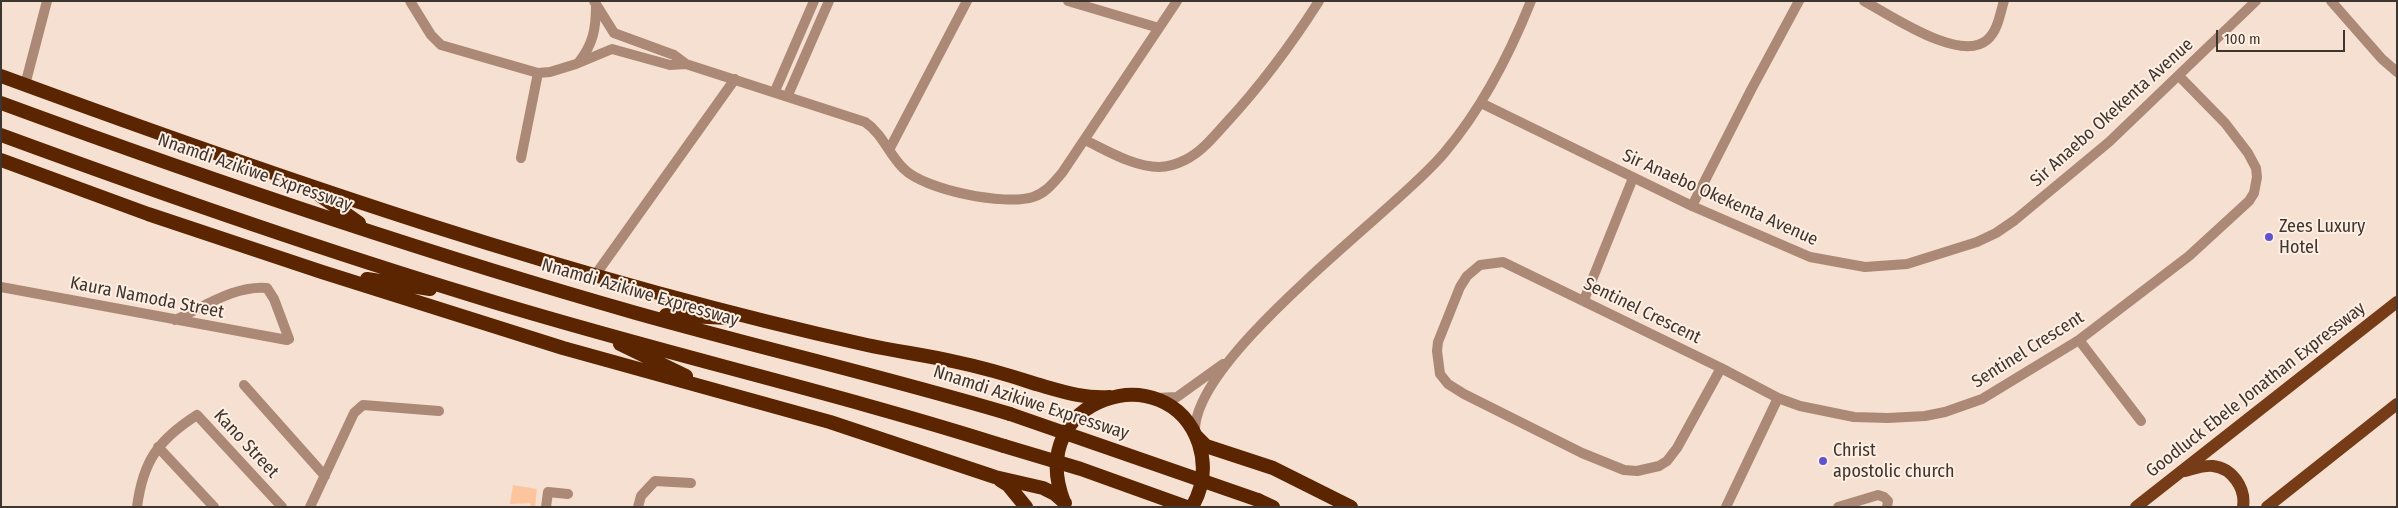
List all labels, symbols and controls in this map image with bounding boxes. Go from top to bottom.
scale bar [2218,20,2347,52]
text: 100 m [2224,30,2261,48]
street label: Sir Anaebo Okekenta Avenue [2026,34,2198,192]
street label: Nnamdi Azikiwe Expressway [155,130,355,216]
street label: Sir Anaebo Okekenta Avenue [1619,145,1821,251]
place label: Zees Luxury Hotel [2279,216,2365,258]
marker: Zees Luxury Hotel [2263,231,2275,243]
street label: Nnamdi Azikiwe Expressway [539,254,741,332]
street label: Kaura Namoda Street [68,272,226,324]
street label: Sentinel Crescent [1580,273,1704,349]
street label: Goodluck Ebele Jonathan Expressway [2142,298,2370,482]
street label: Sentinel Crescent [1968,307,2088,393]
street label: Nnamdi Azikiwe Expressway [931,361,1131,445]
street label: Kano Street [209,405,283,483]
place label: Christ apostolic church [1833,440,1954,482]
marker: Christ apostolic church [1817,455,1829,467]

